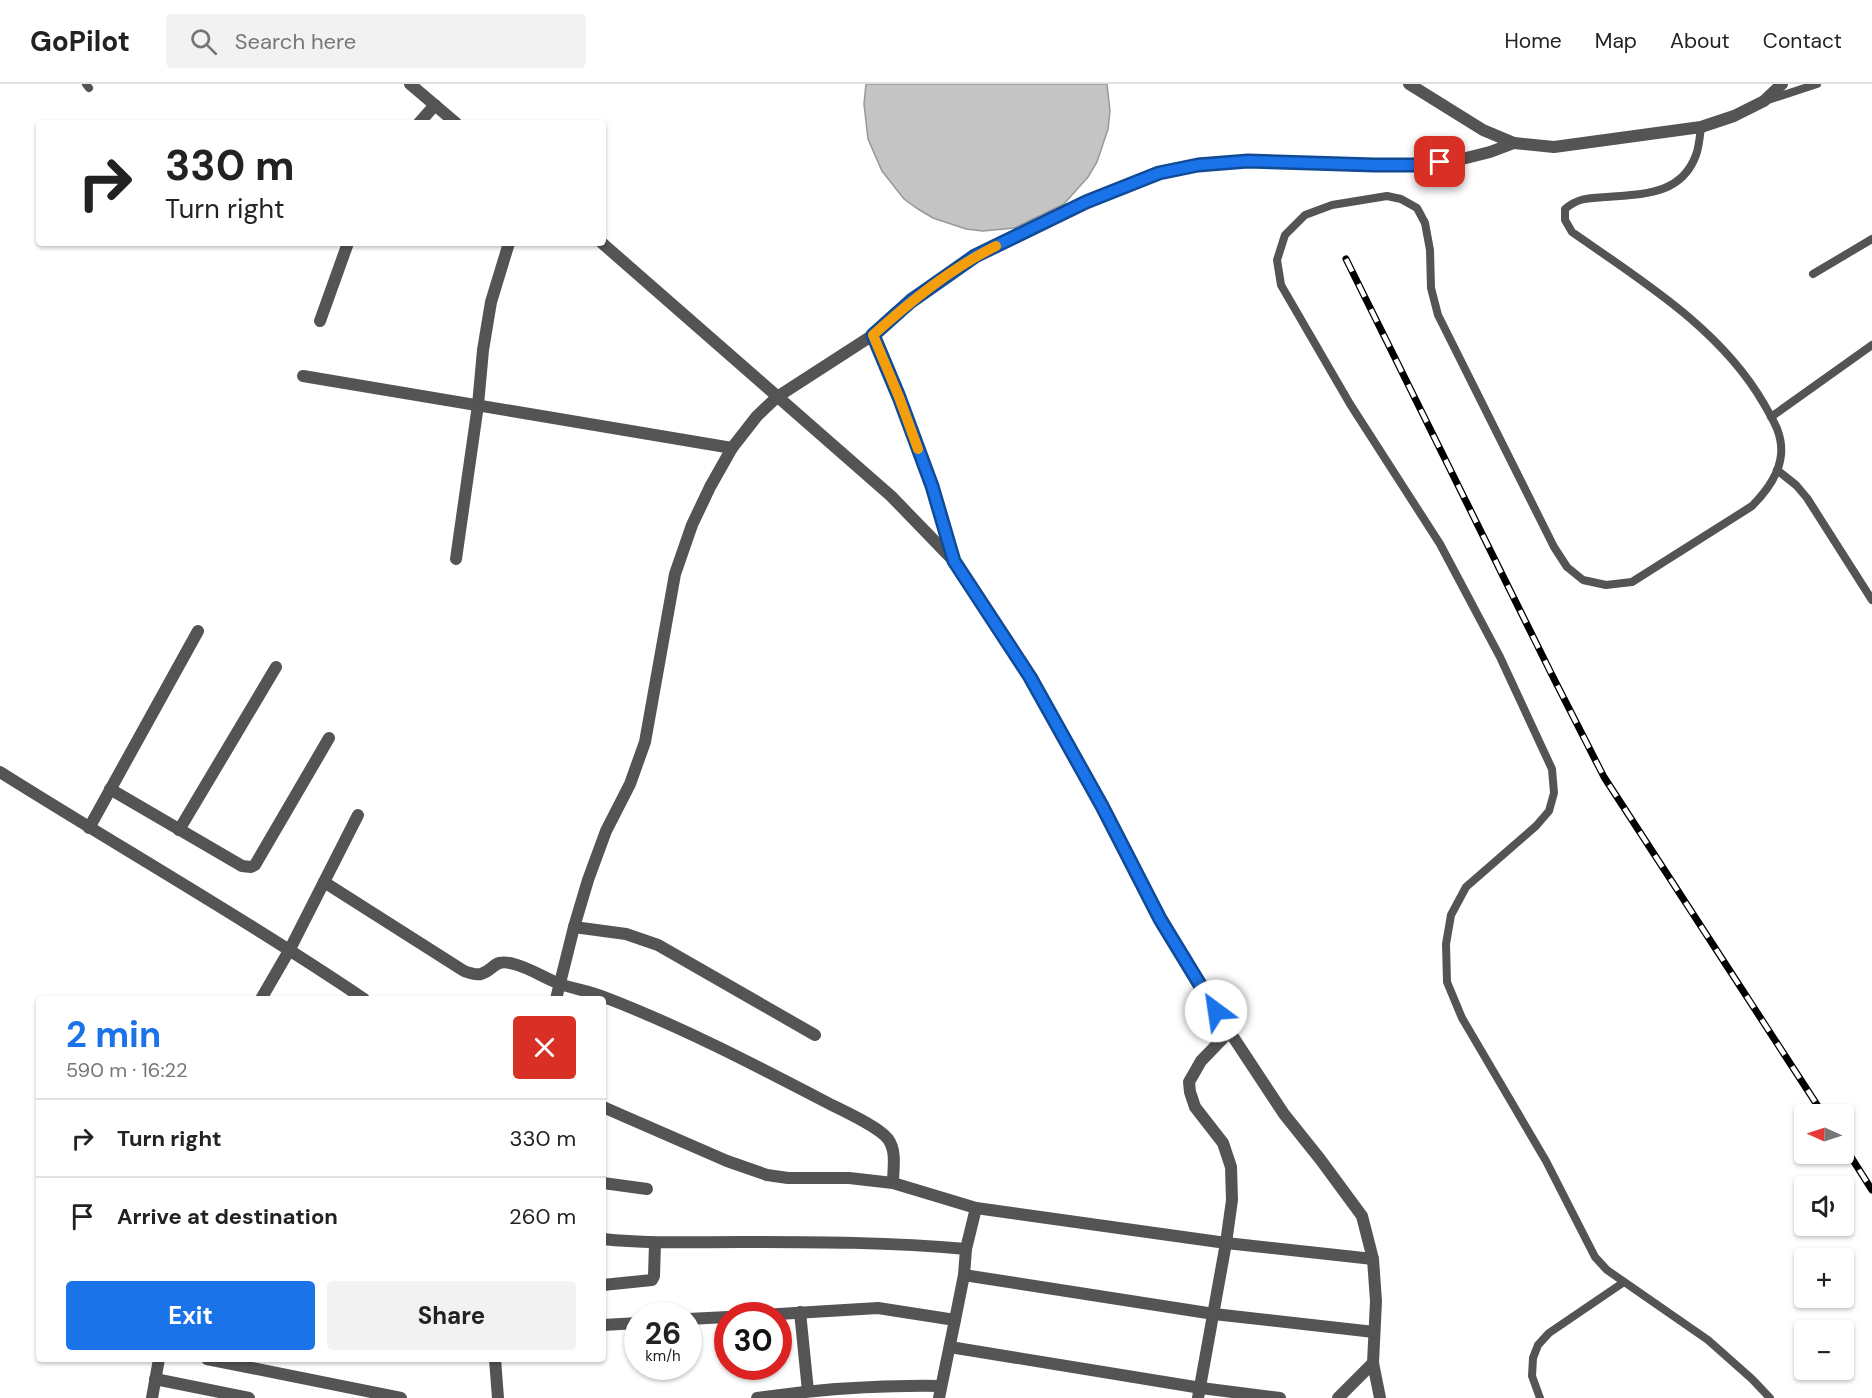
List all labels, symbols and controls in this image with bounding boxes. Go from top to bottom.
search box [166,14,586,68]
text: GoPilot [30,23,130,60]
icon: search [187,25,220,58]
text: Search here [235,27,356,56]
text: Home [1504,27,1562,55]
text: Map [1595,27,1637,55]
text: About [1670,27,1730,55]
text: Contact [1763,27,1842,55]
pin [1414,136,1465,187]
text: 330 m [165,138,295,193]
icon: right [66,144,144,222]
icon: arrive [1423,145,1456,178]
text: Turn right [165,191,285,226]
position arrow [1184,979,1248,1043]
text: 2 min [66,1011,161,1058]
button: close [513,1016,576,1079]
text: 590 m · 16:22 [66,1057,187,1083]
north arrow [1794,1104,1854,1164]
map controls [1794,1104,1854,1380]
icon: right [66,1122,99,1155]
text: Turn right [117,1124,222,1153]
text: 330 m [509,1124,576,1153]
button: sound [1794,1176,1854,1236]
icon: arrive [66,1200,99,1233]
text: Arrive at destination [117,1202,338,1231]
text: 260 m [509,1202,576,1231]
button: + [1794,1248,1854,1308]
button: Exit [66,1281,315,1350]
button: Share [327,1281,576,1350]
speed limit sign: 30 [714,1302,792,1380]
text: 26 [645,1314,681,1353]
button: − [1794,1320,1854,1380]
text: km/h [645,1346,681,1366]

